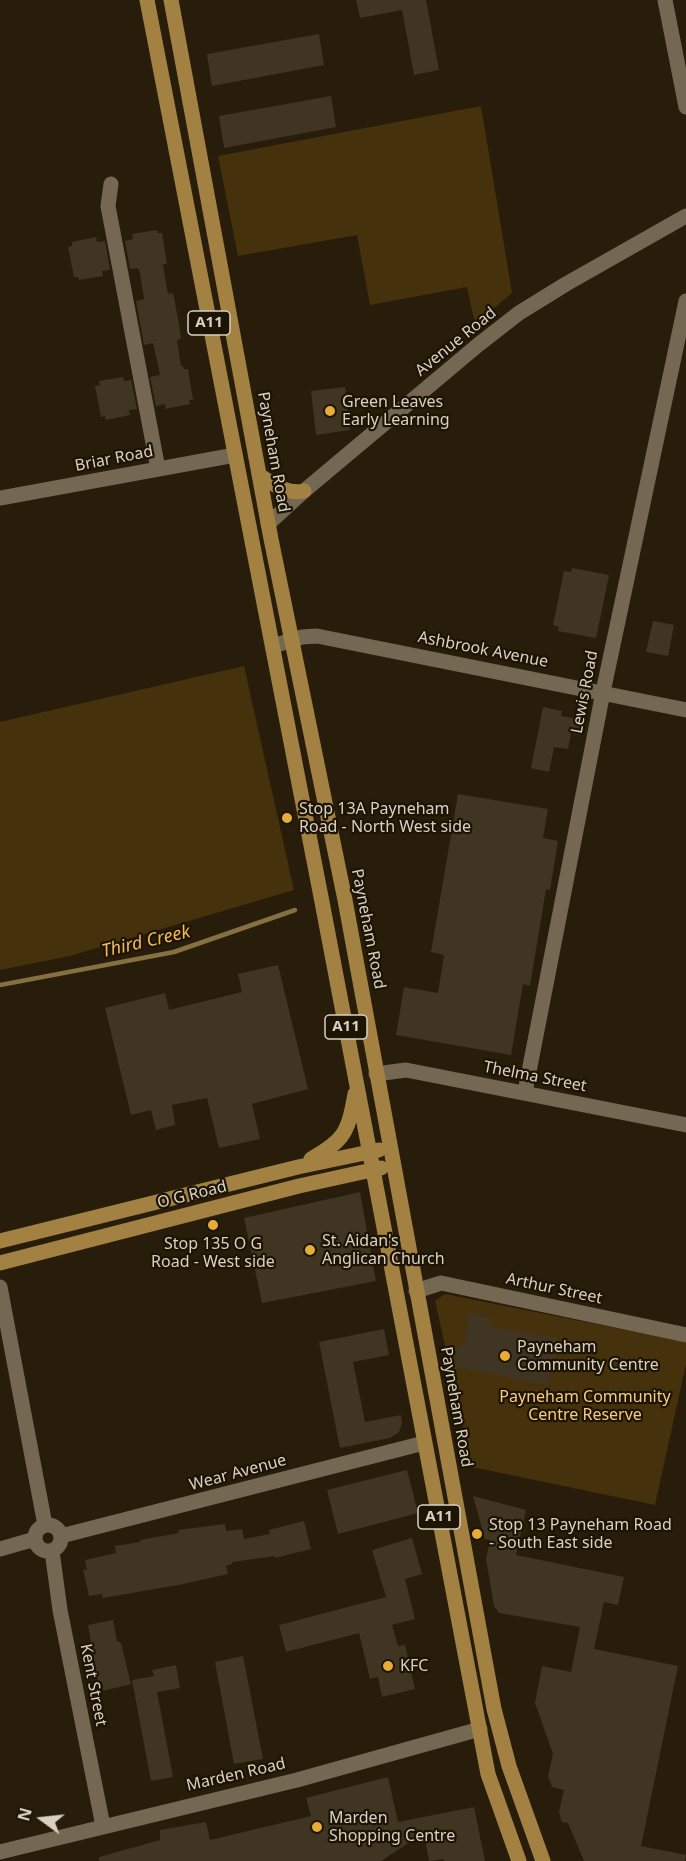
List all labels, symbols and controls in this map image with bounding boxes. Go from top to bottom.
street label: Avenue Road [412,303,500,381]
road number: A11 [188,311,230,335]
street label: Payneham Road [253,390,293,514]
place label: Green Leaves Early Learning [342,392,450,430]
marker: Green Leaves Early Learning [323,404,337,418]
street label: Briar Road [73,442,155,476]
street label: Ashbrook Avenue [416,628,550,672]
street label: Lewis Road [568,649,602,735]
place label: Stop 13A Payneham Road - North West side [299,799,471,837]
marker: Stop 13A Payneham Road - North West side [280,811,294,825]
street label: Payneham Road [347,867,389,991]
water label: Third Creek [100,921,192,963]
road number: A11 [325,1015,367,1039]
street label: Thelma Street [482,1058,588,1096]
street label: O G Road [155,1177,229,1213]
marker: Stop 135 O G Road - West side [206,1218,220,1232]
place label: St. Aidan's Anglican Church [322,1231,445,1269]
place label: Stop 135 O G Road - West side [151,1234,275,1272]
marker: St. Aidan's Anglican Church [303,1243,317,1257]
street label: Arthur Street [504,1269,604,1309]
place label: Payneham Community Centre [517,1337,659,1375]
street label: Payneham Road [436,1345,476,1469]
marker: Payneham Community Centre [498,1349,512,1363]
park label: Payneham Community Centre Reserve [499,1387,671,1425]
street label: Wear Avenue [187,1451,289,1495]
road number: A11 [418,1505,460,1529]
place label: Stop 13 Payneham Road - South East side [489,1515,672,1553]
marker: Stop 13 Payneham Road - South East side [470,1527,484,1541]
street label: Kent Street [76,1642,110,1728]
place label: KFC [400,1656,428,1676]
marker: KFC [381,1659,395,1673]
street label: Marden Road [185,1754,287,1796]
north arrow [12,1789,72,1849]
text: N [12,1805,37,1823]
place label: Marden Shopping Centre [329,1808,455,1846]
marker: Marden Shopping Centre [310,1820,324,1834]

